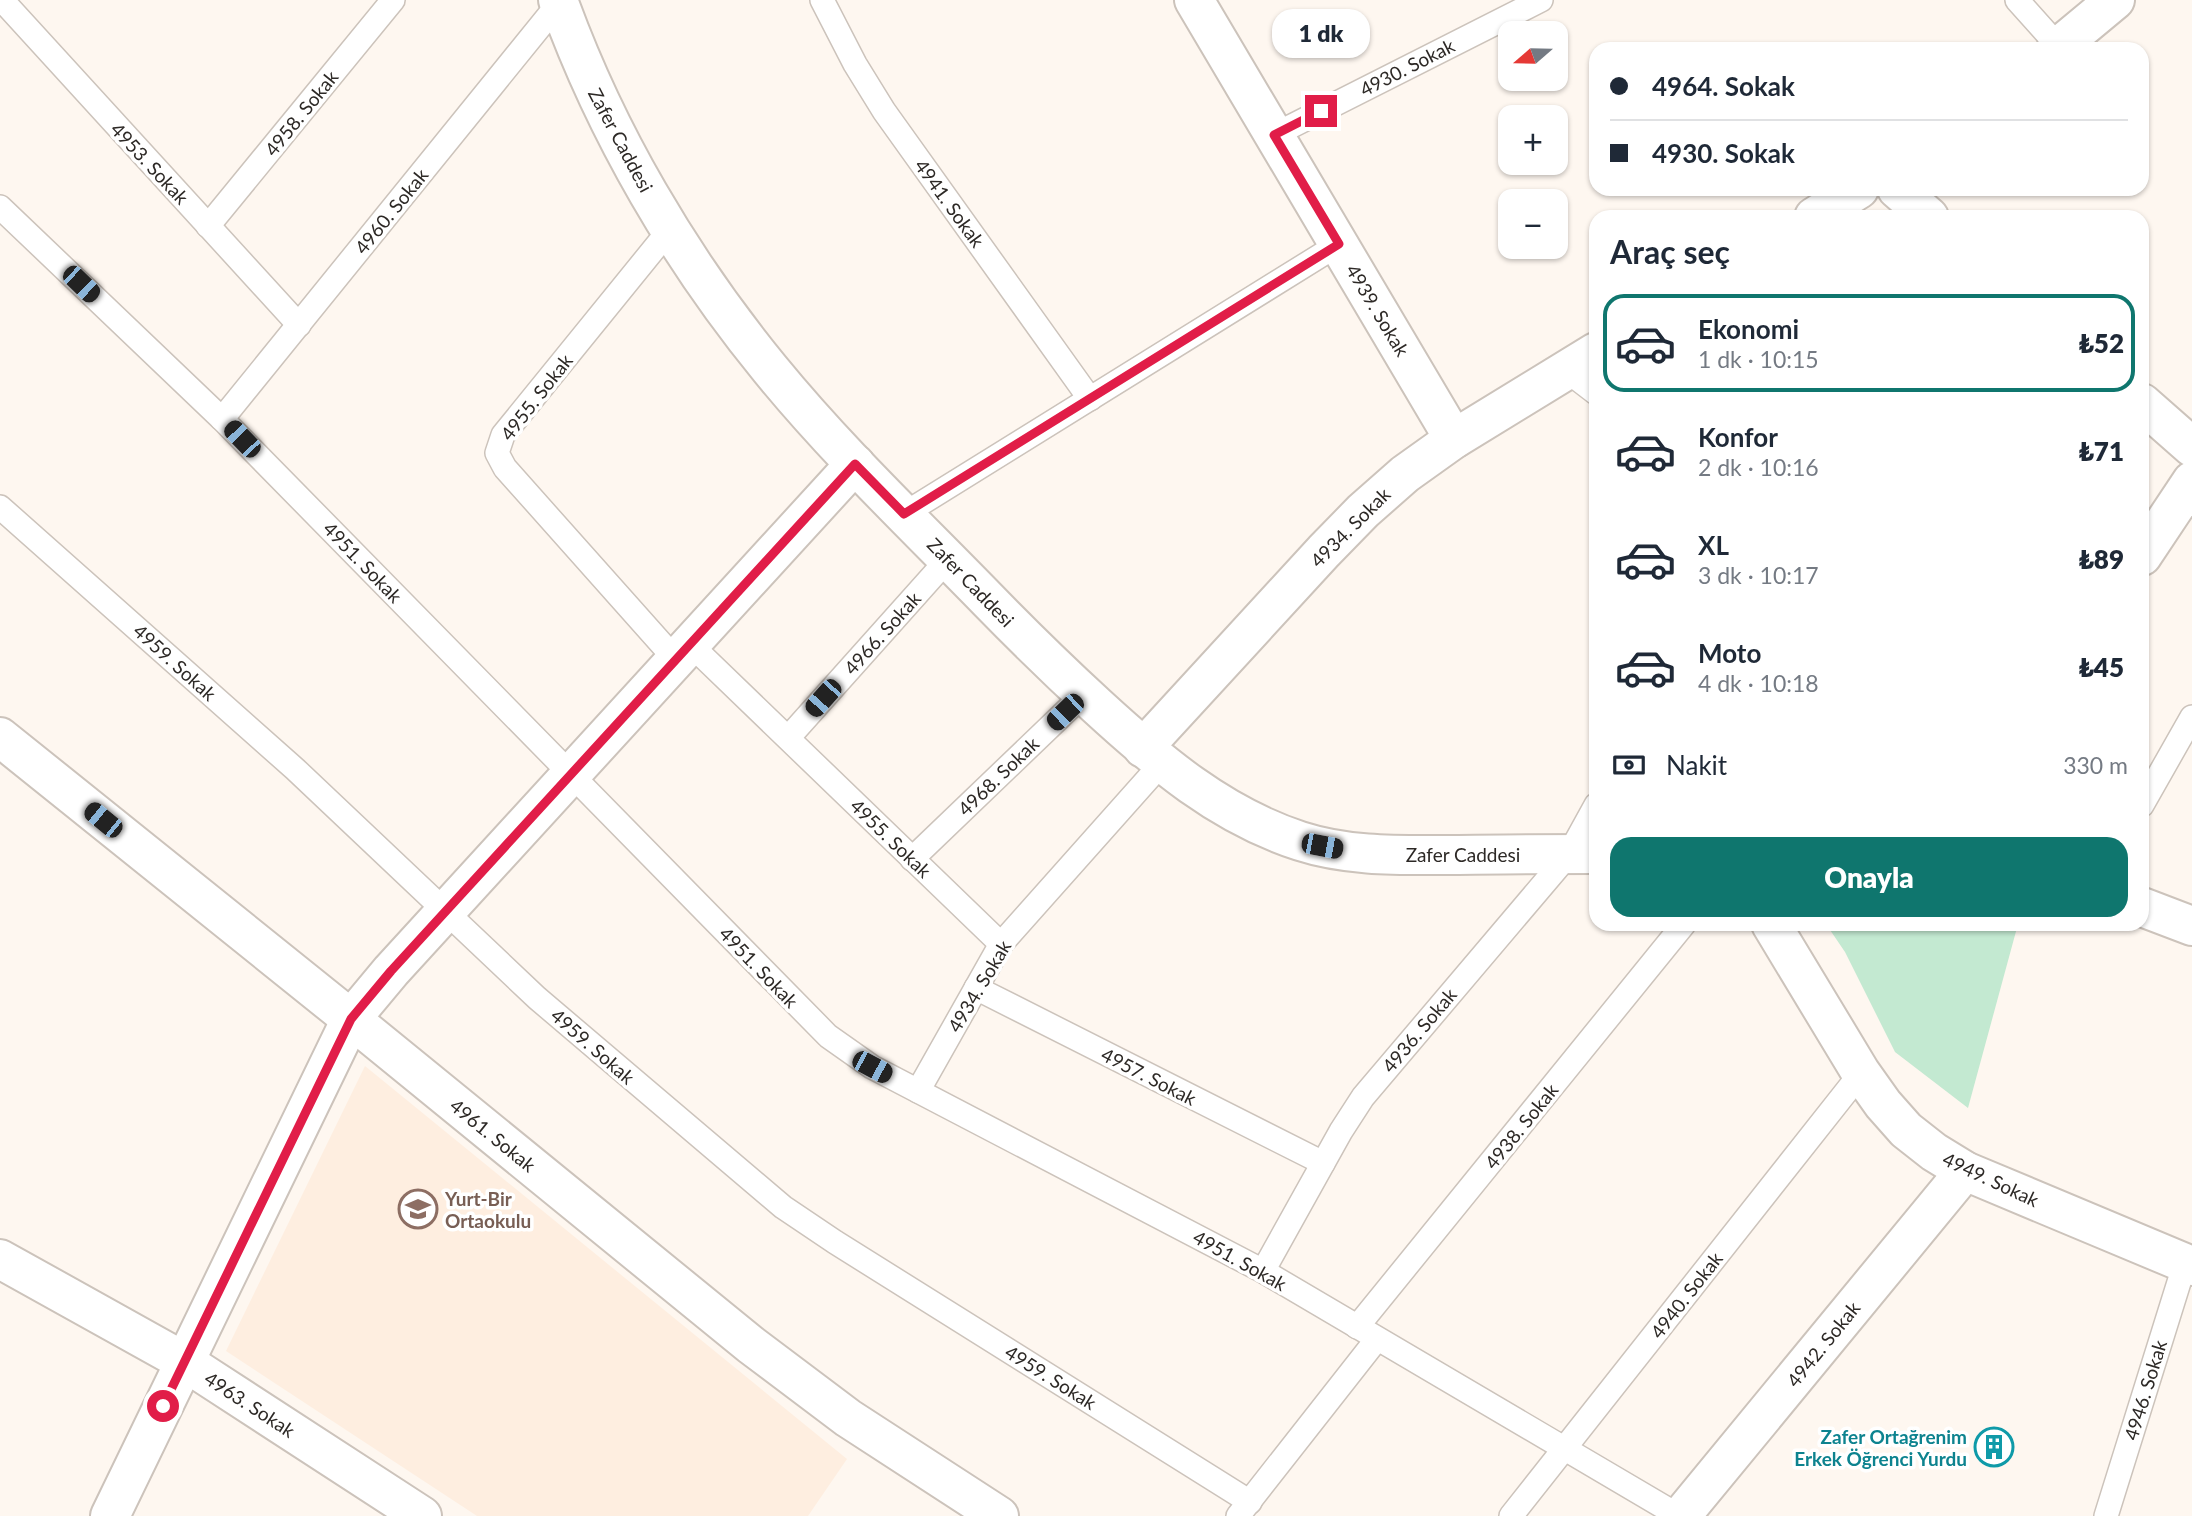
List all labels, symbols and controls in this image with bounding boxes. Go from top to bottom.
callout: 1 dk [1272,10,1370,58]
text: 1 dk [1299,19,1343,47]
north arrow [1498,21,1568,91]
map controls [1498,21,1568,259]
street label: 4930. Sokak [1356,33,1459,101]
street label: 4958. Sokak [260,65,343,160]
text: 4964. Sokak [1652,70,1795,102]
street label: Zafer Caddesi [584,84,658,196]
route end [1305,95,1337,127]
button: + [1498,105,1568,175]
street label: 4953. Sokak [106,117,194,209]
text: 4930. Sokak [1652,137,1795,169]
street label: 4941. Sokak [910,154,990,252]
street label: 4960. Sokak [350,163,433,258]
button: − [1498,189,1568,259]
text: Araç seç [1610,232,1730,271]
street label: 4939. Sokak [1342,260,1415,360]
car [59,262,104,306]
icon: car [1614,312,1677,375]
text: Ekonomi [1698,313,1799,345]
text: ₺52 [2079,327,2124,359]
text: 1 dk · 10:15 [1698,345,1819,373]
street label: 4955. Sokak [495,349,577,445]
car [220,417,265,461]
icon: car [1614,420,1677,483]
text: Konfor [1698,421,1778,453]
text: ₺71 [2079,435,2124,467]
text: 2 dk · 10:16 [1698,453,1819,481]
street label: 4934. Sokak [1305,482,1395,572]
street label: 4951. Sokak [319,517,407,607]
icon: car [1614,528,1677,591]
text: XL [1698,529,1729,561]
street label: Zafer Caddesi [923,533,1019,631]
text: ₺89 [2079,543,2124,575]
text: 3 dk · 10:17 [1698,561,1819,589]
street label: 4966. Sokak [839,587,925,679]
street label: 4959. Sokak [129,619,221,705]
icon: car [1614,636,1677,699]
text: Moto [1698,637,1761,669]
text: ₺45 [2079,651,2124,683]
text: 4 dk · 10:18 [1698,669,1819,697]
car [802,675,845,721]
car [1043,690,1088,734]
street label: 4968. Sokak [953,732,1043,820]
icon: cash [1610,746,1648,784]
text: Nakit [1666,749,1727,781]
text: 330 m [2063,751,2128,779]
street label: 4955. Sokak [846,794,936,882]
car [81,799,126,841]
car [1300,832,1345,860]
button: Onayla [1610,837,2128,917]
street label: Zafer Caddesi [1406,843,1520,866]
street label: 4951. Sokak [715,922,803,1012]
street label: 4934. Sokak [943,936,1016,1036]
street label: 4936. Sokak [1377,983,1461,1077]
street label: 4959. Sokak [547,1003,640,1089]
street label: 4957. Sokak [1098,1042,1201,1110]
car [849,1048,896,1086]
street label: 4938. Sokak [1480,1078,1563,1173]
street label: 4961. Sokak [446,1094,541,1177]
street label: 4949. Sokak [1939,1147,2043,1211]
place label: Yurt-Bir Ortaokulu [444,1187,531,1232]
school or university icon: Yurt-Bir Ortaokulu [397,1188,439,1230]
street label: 4951. Sokak [1189,1225,1291,1295]
street label: 4940. Sokak [1645,1247,1727,1343]
street label: 4942. Sokak [1782,1296,1865,1391]
street label: 4946. Sokak [2119,1337,2171,1443]
street label: 4959. Sokak [1001,1340,1101,1414]
street label: 4963. Sokak [200,1366,300,1442]
route start [147,1390,179,1422]
place label: Zafer Ortağrenim Erkek Öğrenci Yurdu [1794,1425,1967,1470]
building icon: Zafer Ortağrenim Erkek Öğrenci Yurdu [1973,1426,2015,1468]

